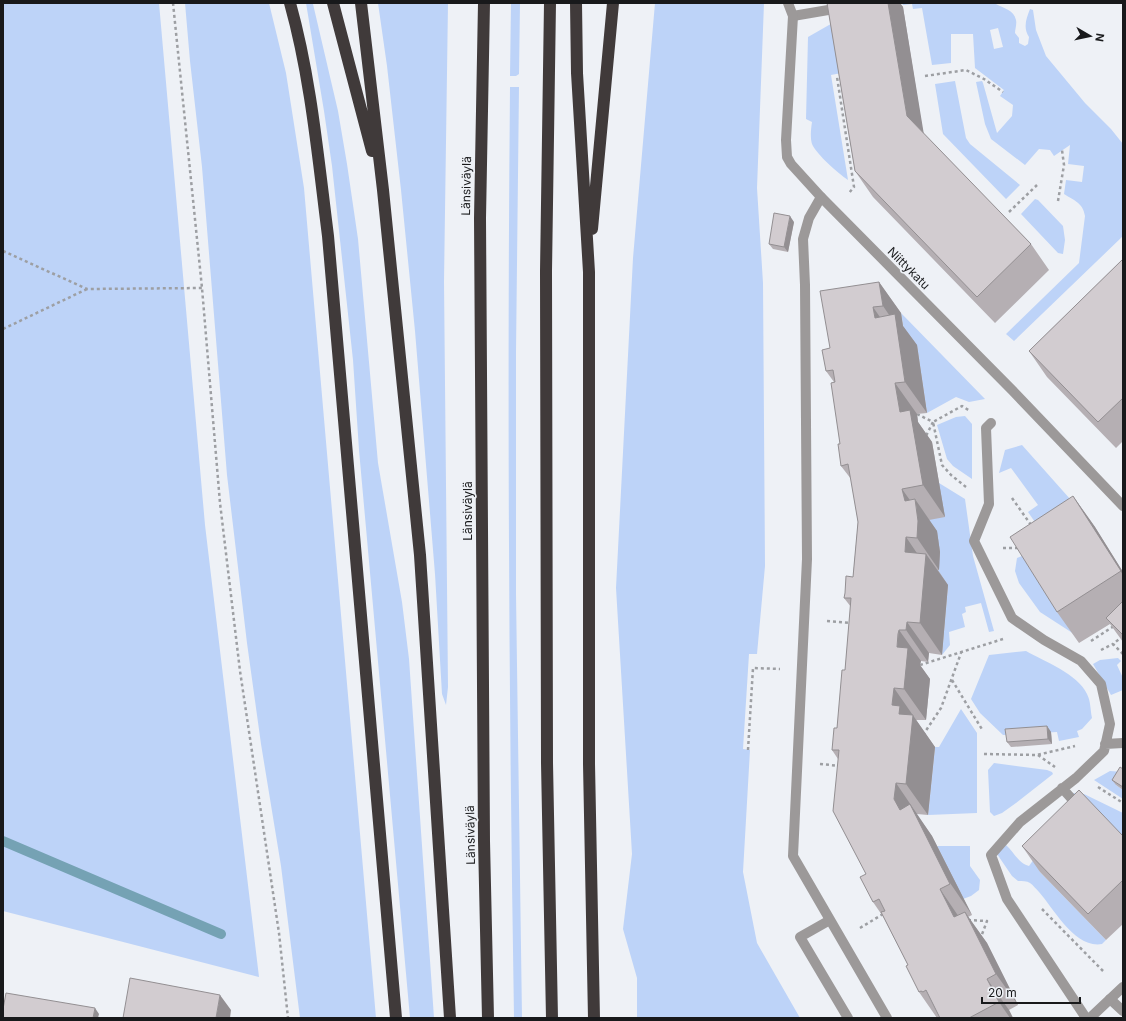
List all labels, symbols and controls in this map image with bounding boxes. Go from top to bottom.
north arrow [1070,16,1110,56]
text: N [1092,32,1107,43]
street label: Länsiväylä [458,156,474,216]
street label: Niittykatu [885,244,933,292]
street label: Länsiväylä [460,481,475,541]
street label: Länsiväylä [462,805,478,865]
scale bar [982,979,1080,1005]
text: 20 m [988,985,1017,1000]

